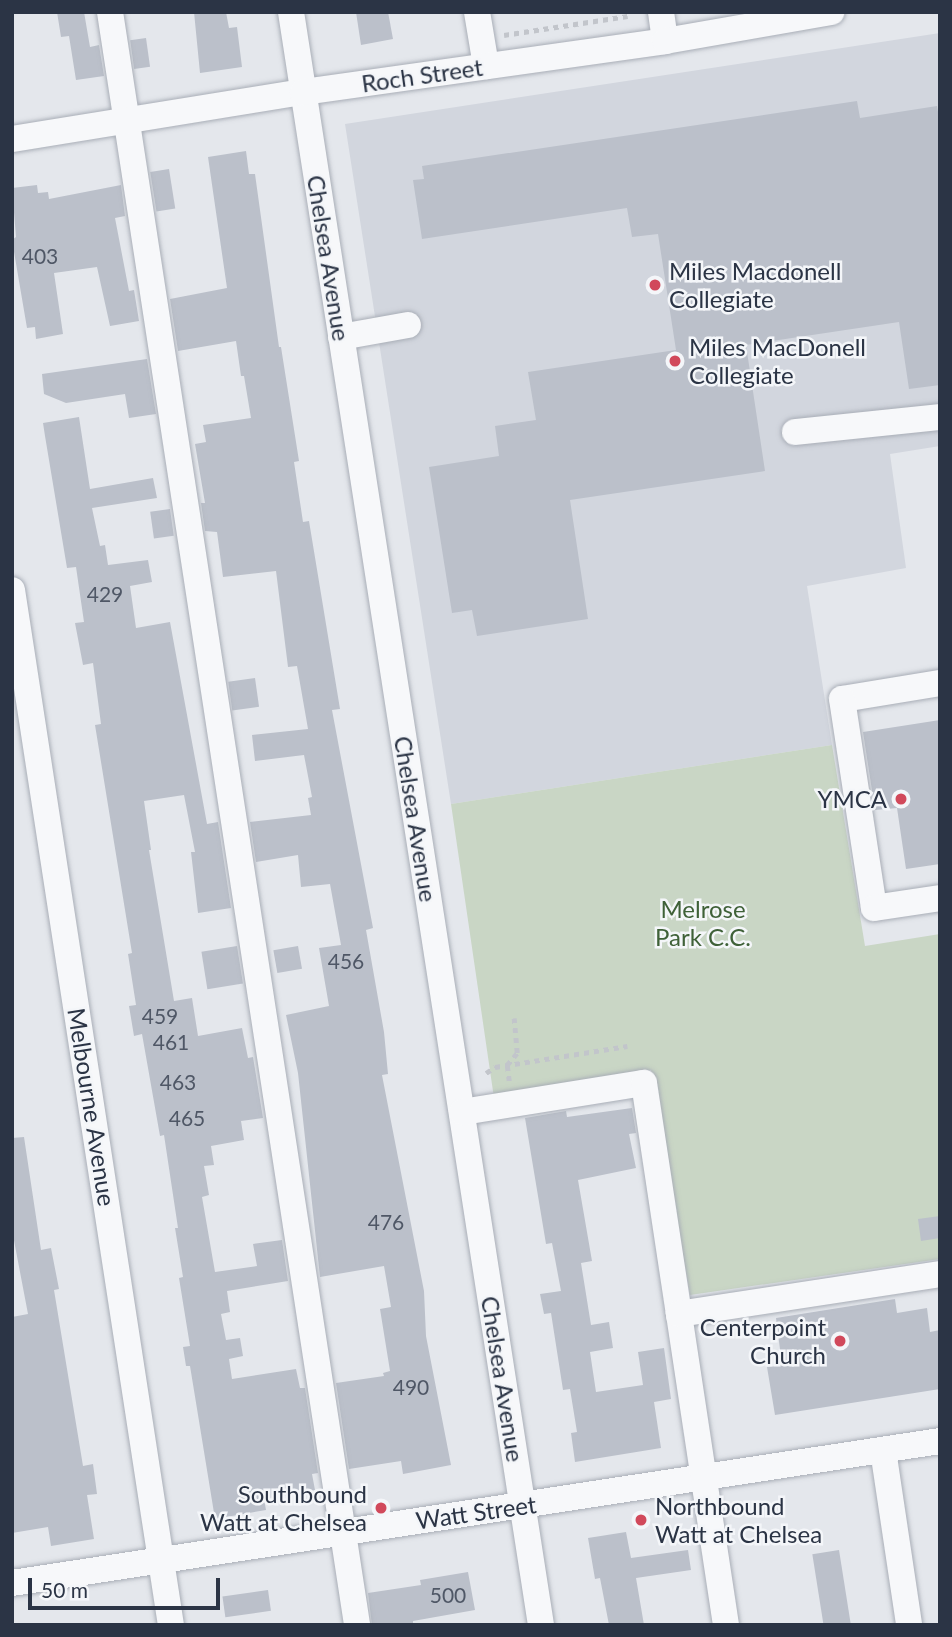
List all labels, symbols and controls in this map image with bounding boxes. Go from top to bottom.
street label: Roch Street [360,52,484,98]
street label: Chelsea Avenue [302,173,356,343]
house number: 403 [22,243,58,269]
place label: Miles Macdonell Collegiate [669,257,841,313]
marker: Miles Macdonell Collegiate [647,277,663,293]
place label: Miles MacDonell Collegiate [689,333,866,389]
marker: Miles MacDonell Collegiate [667,353,683,369]
house number: 429 [87,581,123,607]
street label: Chelsea Avenue [389,734,443,904]
place label: YMCA [817,785,887,813]
marker: YMCA [893,791,909,807]
park label: Melrose Park C.C. [655,895,751,951]
house number: 456 [328,948,364,974]
house number: 459 [142,1003,178,1029]
street label: Melbourne Avenue [62,1005,122,1209]
house number: 461 [153,1029,189,1055]
house number: 463 [160,1069,196,1095]
house number: 465 [169,1105,205,1131]
house number: 476 [368,1209,404,1235]
street label: Chelsea Avenue [476,1294,530,1464]
place label: Centerpoint Church [700,1313,826,1369]
marker: Centerpoint Church [832,1333,848,1349]
house number: 490 [393,1374,429,1400]
place label: Southbound Watt at Chelsea [200,1480,367,1536]
street label: Watt Street [414,1489,538,1535]
place label: Northbound Watt at Chelsea [655,1492,822,1548]
marker: Southbound Watt at Chelsea [373,1500,389,1516]
marker: Northbound Watt at Chelsea [633,1512,649,1528]
scale bar [32,1564,224,1608]
text: 50 m [41,1577,88,1602]
house number: 500 [430,1582,466,1608]

